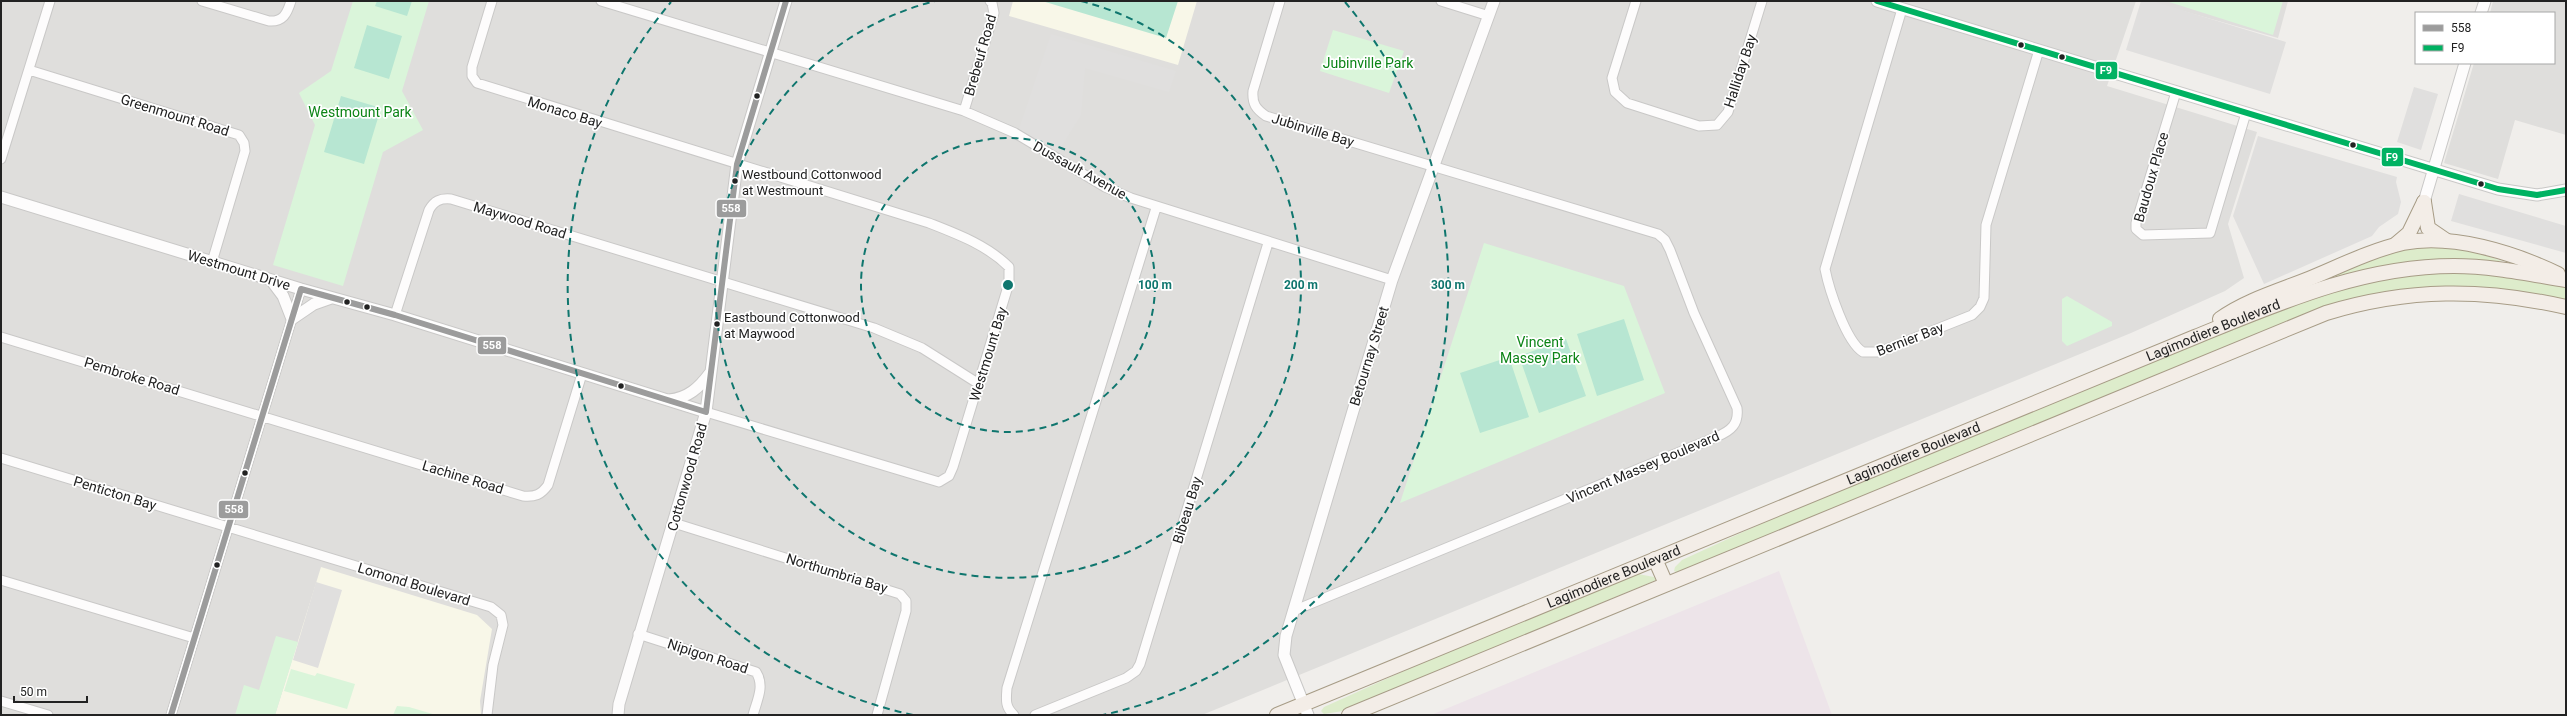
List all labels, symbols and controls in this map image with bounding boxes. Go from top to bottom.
street label: Brebeuf Road [961,12,999,98]
legend [2415,12,2555,64]
text: 558 [2451,21,2471,35]
street label: Halliday Bay [1721,32,1759,110]
unlabelled marker [2016,40,2026,50]
text: F9 [2451,41,2464,55]
unlabelled marker [2057,52,2067,62]
park label: Jubinville Park [1323,55,1414,71]
line badge: F9 [2095,61,2118,80]
text: F9 [2100,64,2112,77]
street label: Greenmount Road [119,91,231,139]
unlabelled marker [752,91,762,101]
street label: Monaco Bay [526,93,605,131]
park label: Westmount Park [308,104,413,120]
street label: Jubinville Bay [1270,110,1356,150]
street label: Baudoux Place [2131,130,2171,224]
street label: Dussault Avenue [1031,138,1129,202]
unlabelled marker [2348,140,2358,150]
line badge: F9 [2381,147,2404,167]
text: F9 [2386,151,2398,164]
place label: Westbound Cottonwood at Westmount [742,167,882,198]
marker: Westbound Cottonwood at Westmount [730,176,740,186]
unlabelled marker [2476,179,2486,189]
street label: Maywood Road [472,198,568,242]
line badge: 558 [716,199,747,218]
text: 558 [722,202,740,215]
street label: Westmount Drive [186,247,292,293]
centre of rings [1001,278,1015,292]
text: 100 m [1138,278,1172,292]
text: 200 m [1284,278,1318,292]
text: 300 m [1431,278,1465,292]
street label: Lagimodiere Boulevard [2144,296,2282,364]
unlabelled marker [342,297,352,307]
unlabelled marker [362,302,372,312]
street label: Westmount Bay [966,304,1010,403]
street label: Betournay Street [1346,304,1392,408]
place label: Eastbound Cottonwood at Maywood [724,310,860,341]
marker: Eastbound Cottonwood at Maywood [712,319,722,329]
street label: Bernier Bay [1874,319,1946,359]
park label: Vincent Massey Park [1500,334,1581,366]
line badge: 558 [477,336,507,355]
text: 558 [483,339,501,352]
street label: Pembroke Road [82,354,182,398]
unlabelled marker [616,381,626,391]
street label: Lagimodiere Boulevard [1844,418,1982,488]
street label: Cottonwood Road [664,421,710,533]
street label: Vincent Massey Boulevard [1564,428,1722,506]
street label: Lachine Road [420,457,506,497]
unlabelled marker [240,468,250,478]
street label: Penticton Bay [72,473,159,513]
street label: Bibeau Bay [1169,474,1205,545]
line badge: 558 [218,500,249,519]
text: 558 [225,503,243,516]
street label: Lagimodiere Boulevard [1544,542,1683,611]
street label: Northumbria Bay [784,550,890,596]
street label: Lomond Boulevard [356,559,472,609]
unlabelled marker [212,560,222,570]
street label: Nipigon Road [666,635,750,677]
scale bar [14,678,87,704]
text: 50 m [20,685,47,699]

